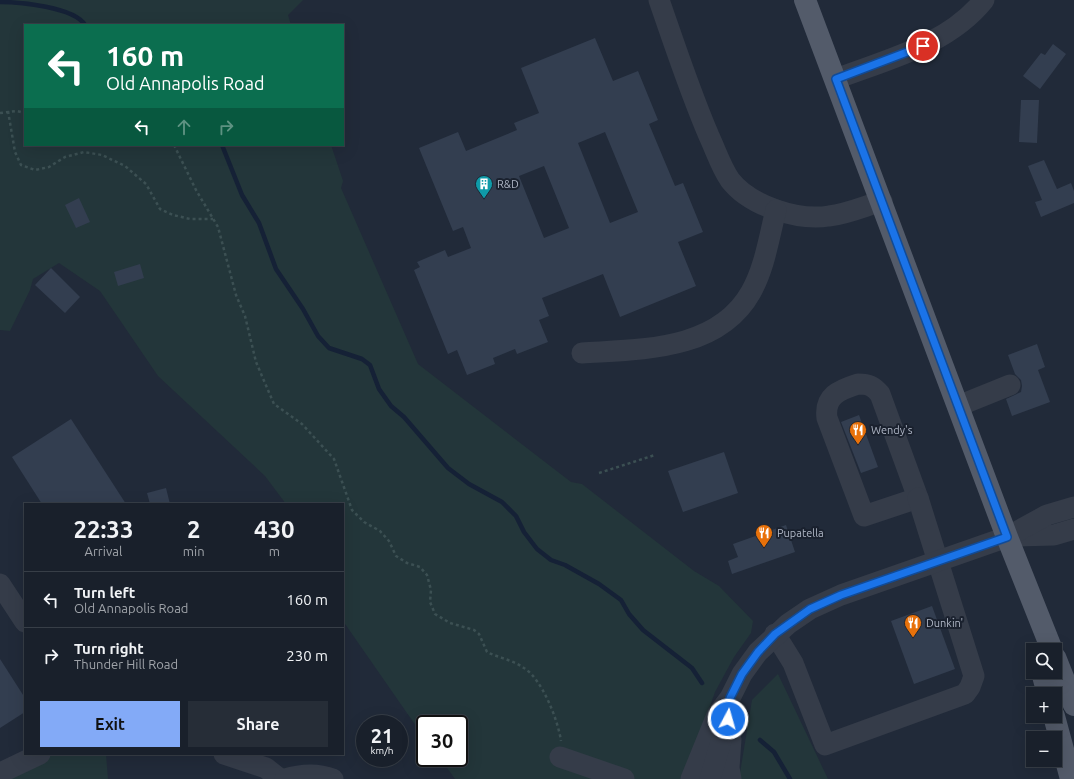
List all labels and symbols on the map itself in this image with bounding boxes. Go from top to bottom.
pin [906,29,940,63]
building icon: R&D [474,174,494,199]
place label: R&D [497,178,519,190]
restaurant icon: Wendy's [848,420,868,445]
place label: Wendy's [871,424,913,436]
restaurant icon: Pupatella [754,523,774,548]
place label: Pupatella [777,527,824,539]
restaurant icon: Dunkin' [903,613,923,638]
place label: Dunkin' [926,617,963,629]
position arrow [707,698,749,740]
speed limit sign: 30 [416,715,468,767]

